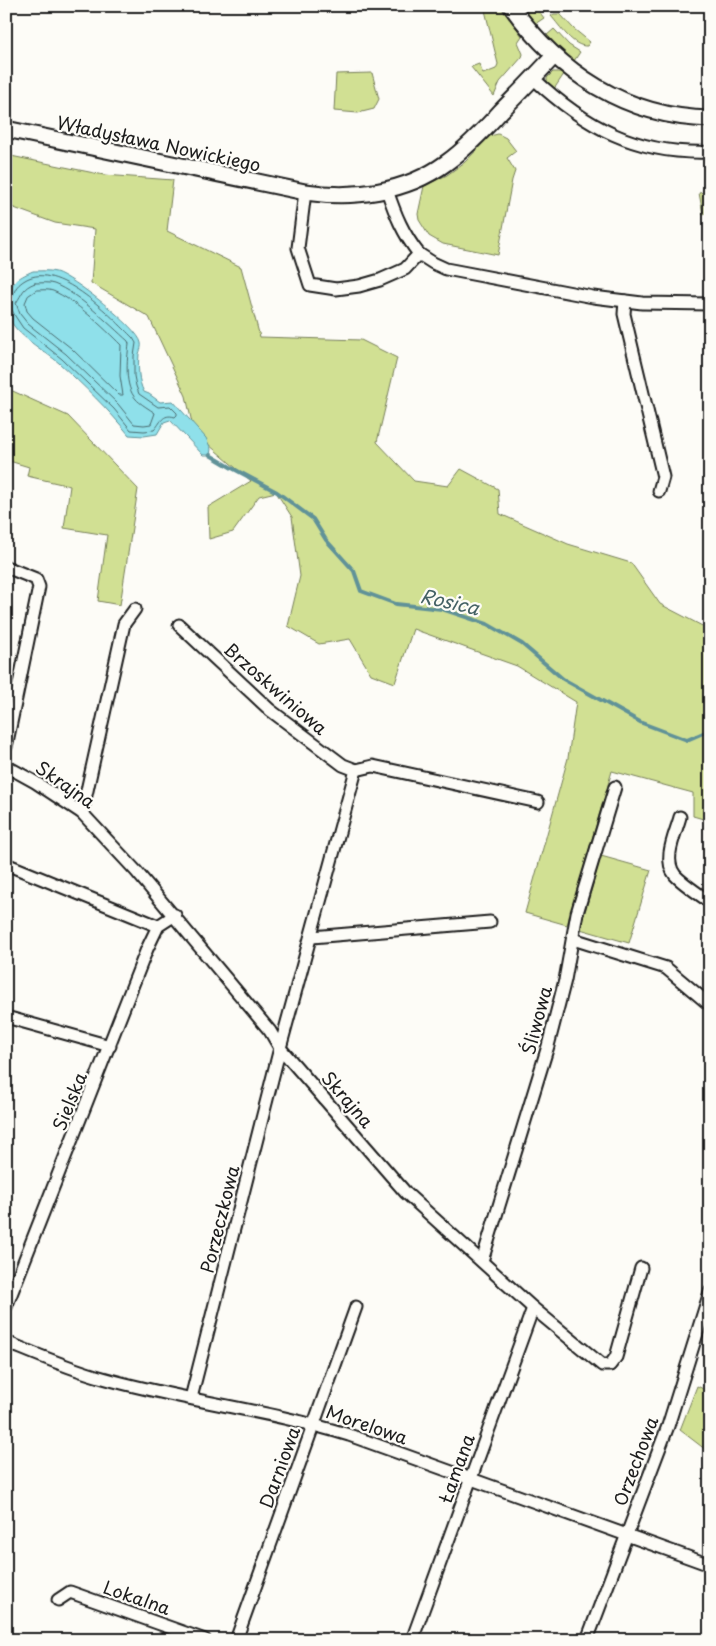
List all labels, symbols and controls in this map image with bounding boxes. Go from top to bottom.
street label: Władysława Nowickiego [55,108,263,178]
water label: Rosica [418,581,483,622]
street label: Brzoskwiniowa [218,635,334,741]
street label: Skrajna [31,754,102,815]
street label: Śliwowa [514,982,558,1057]
street label: Skrajna [316,1065,381,1134]
street label: Sielska [45,1067,93,1134]
street label: Porzeczkowa [193,1161,246,1276]
street label: Morelowa [323,1397,412,1451]
street label: Orzechowa [606,1412,665,1510]
street label: Darniowa [252,1422,306,1511]
street label: Łamana [431,1429,481,1507]
street label: Lokalna [100,1573,175,1621]

